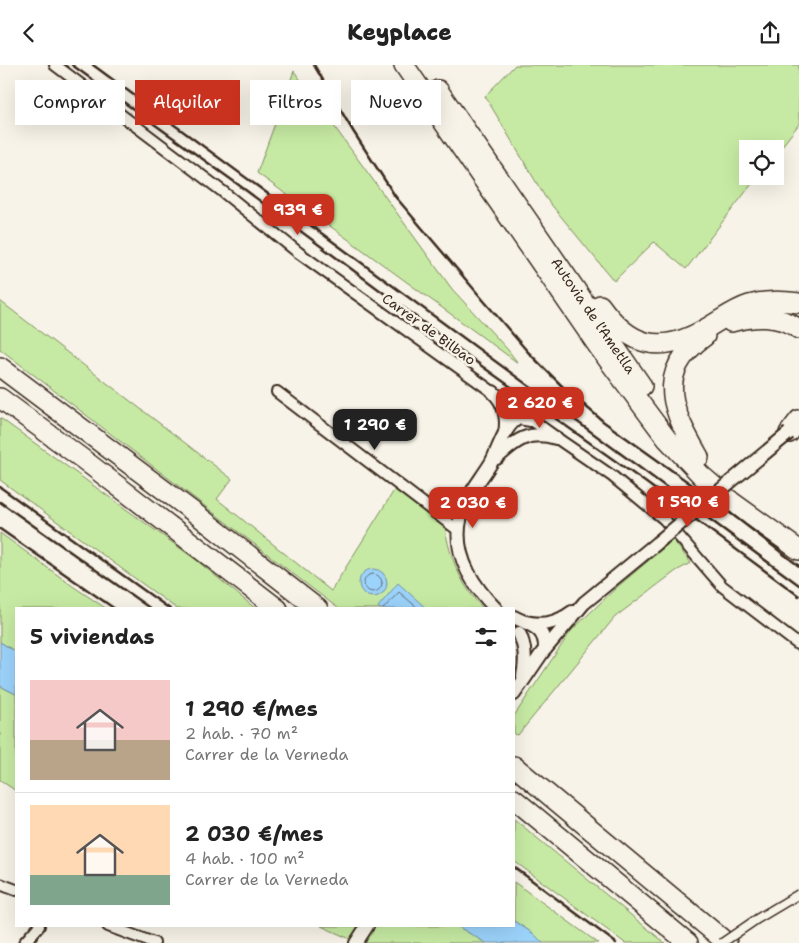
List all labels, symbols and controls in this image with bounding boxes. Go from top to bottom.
text: Keyplace [347,18,452,47]
icon: back [15,19,43,47]
icon: share [756,19,784,47]
chip: Comprar [15,80,125,125]
chip: Alquilar [135,80,240,125]
chip: Filtros [250,80,341,125]
chip: Nuevo [351,80,441,125]
map controls [739,140,784,185]
button: locate [739,140,784,185]
pin: 939 € [263,193,333,236]
text: 939 € [273,199,323,220]
street label: Autovia de l'Ametlla [547,254,640,377]
street label: Carrer de Bilbao [379,289,479,369]
pin: 2 620 € [494,387,586,429]
text: 2 620 € [507,392,573,413]
pin: 1 290 € [329,409,421,451]
text: 1 290 € [344,414,406,435]
pin: 1 590 € [642,485,734,528]
pin: 2 030 € [427,487,519,529]
text: 1 590 € [657,491,719,512]
text: 2 030 € [440,492,506,513]
text: 5 viviendas [30,623,155,651]
icon: filters [472,623,500,651]
text: 1 290 €/mes [185,695,318,723]
icon: home [70,700,130,760]
text: 2 hab. · 70 m² [185,723,298,744]
text: Carrer de la Verneda [185,744,349,765]
text: 2 030 €/mes [185,820,324,848]
icon: home [70,825,130,885]
text: 4 hab. · 100 m² [185,848,305,869]
text: Carrer de la Verneda [185,869,349,890]

